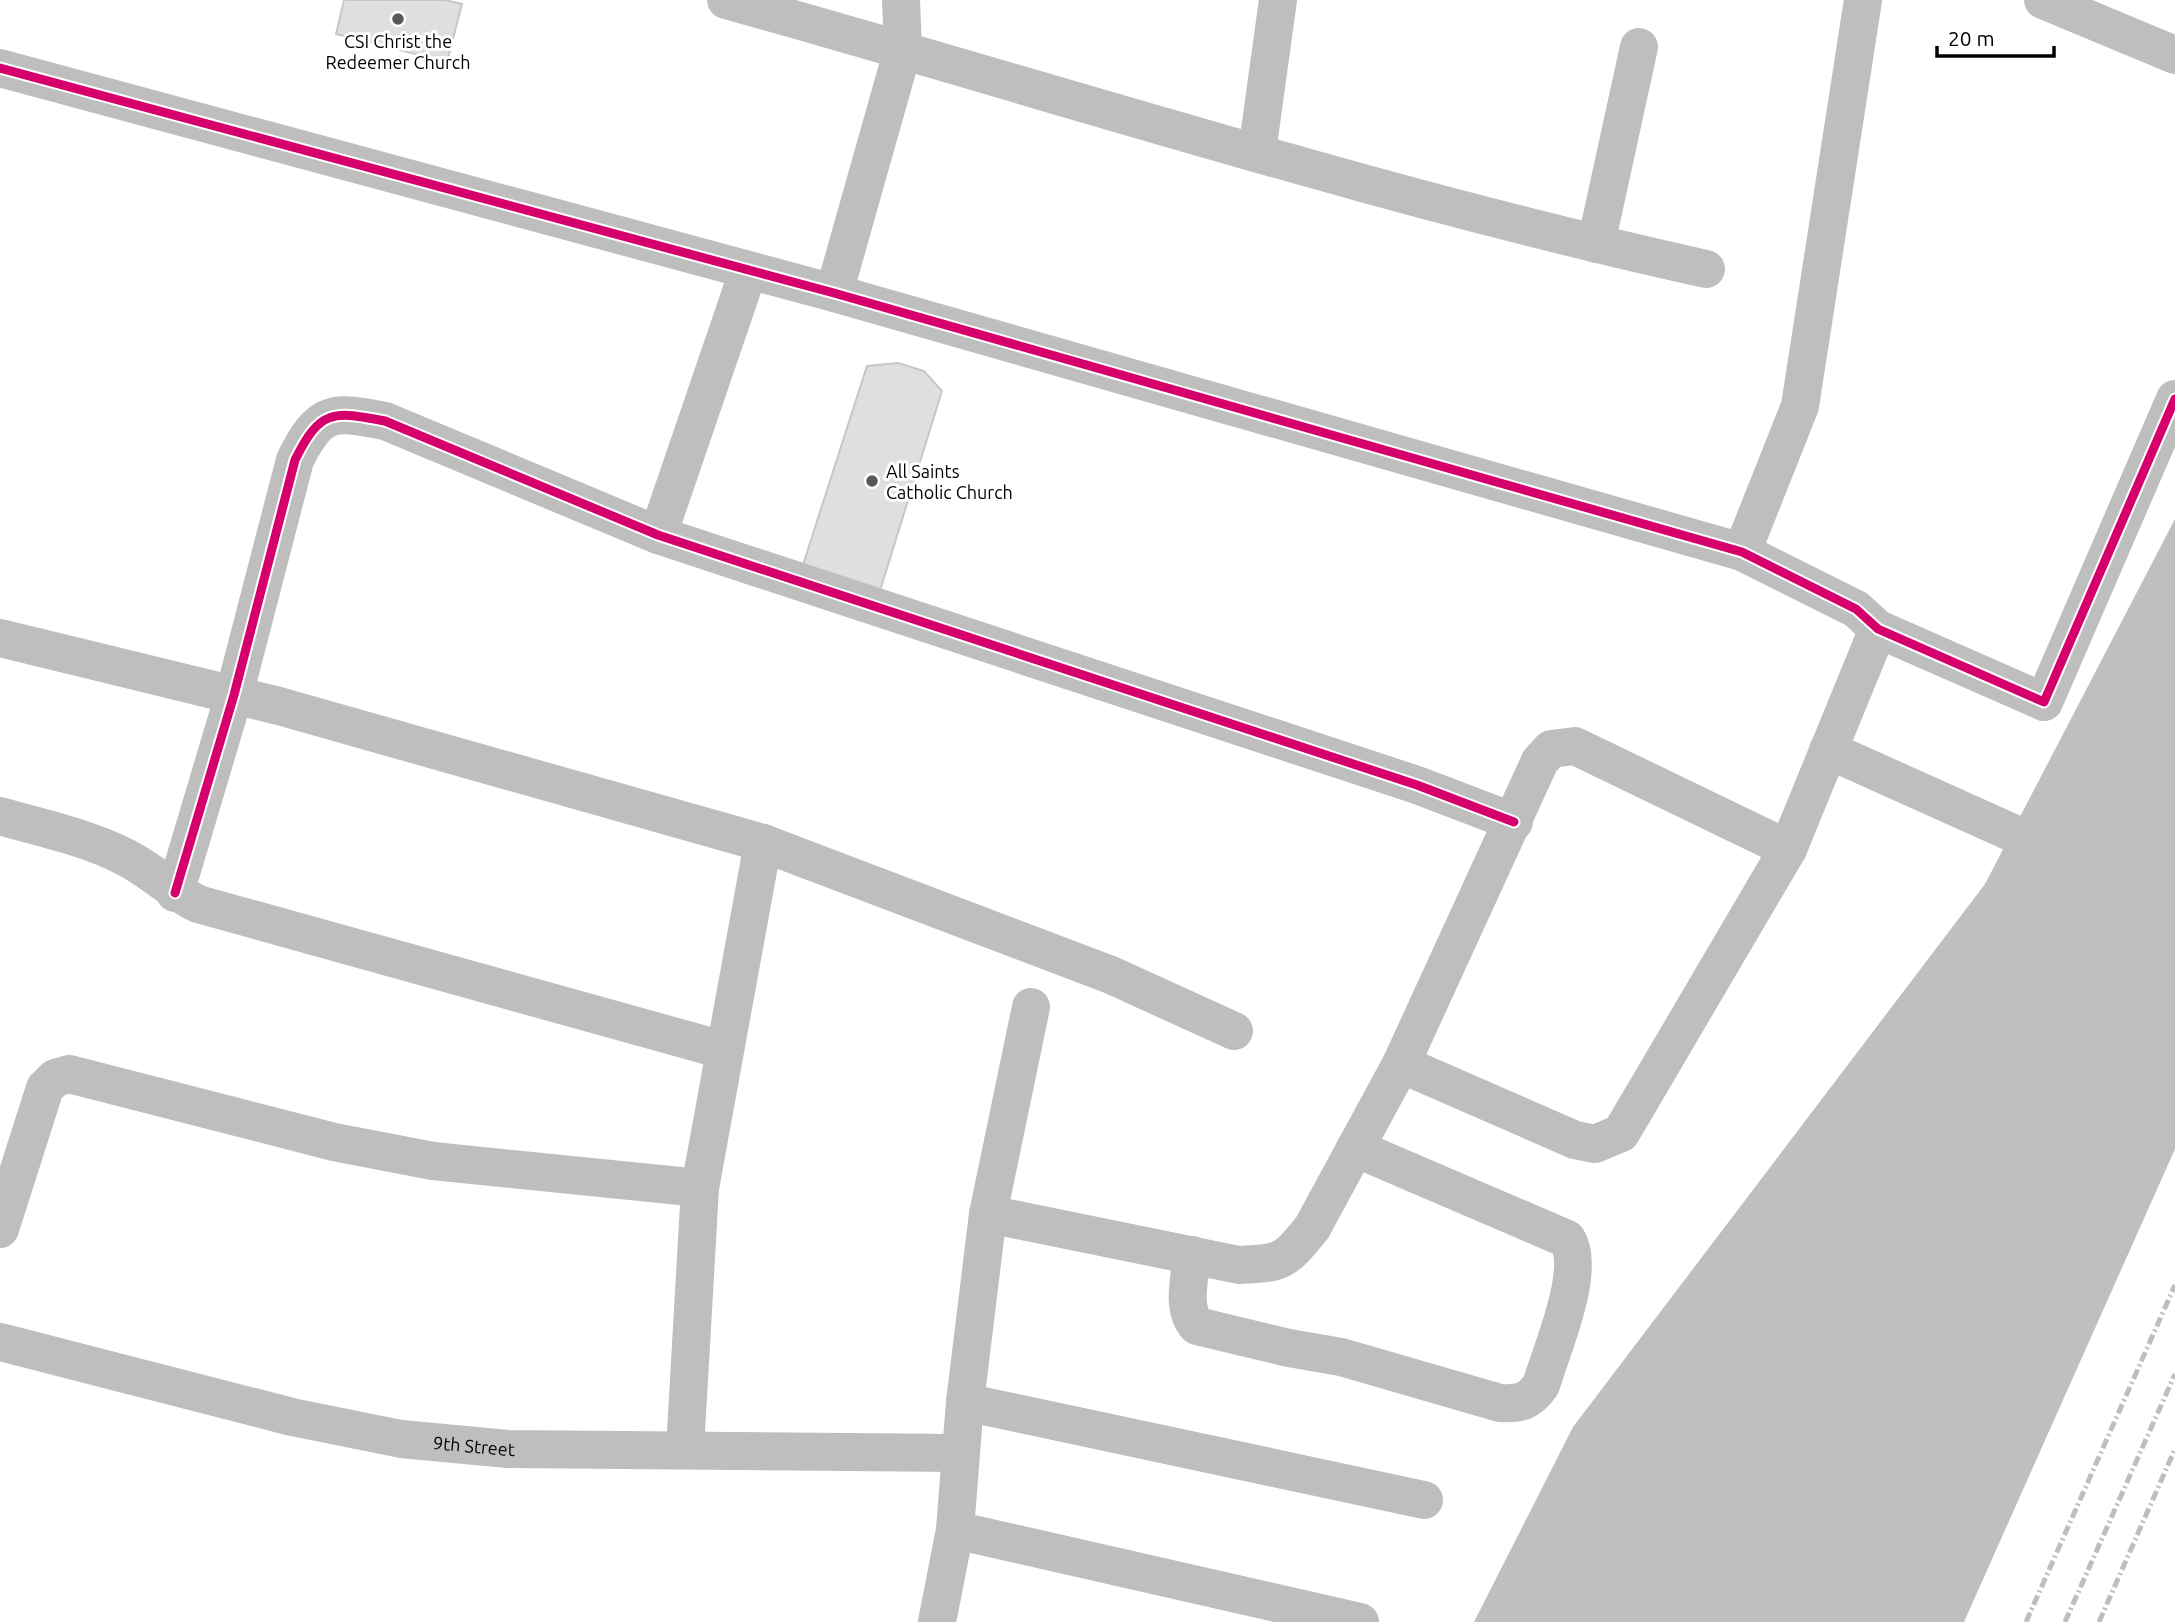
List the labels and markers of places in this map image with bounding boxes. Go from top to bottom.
marker: CSI Christ the Redeemer Church [390,11,406,27]
place label: CSI Christ the Redeemer Church [326,31,470,72]
place label: All Saints Catholic Church [886,461,1013,502]
marker: All Saints Catholic Church [864,473,880,489]

